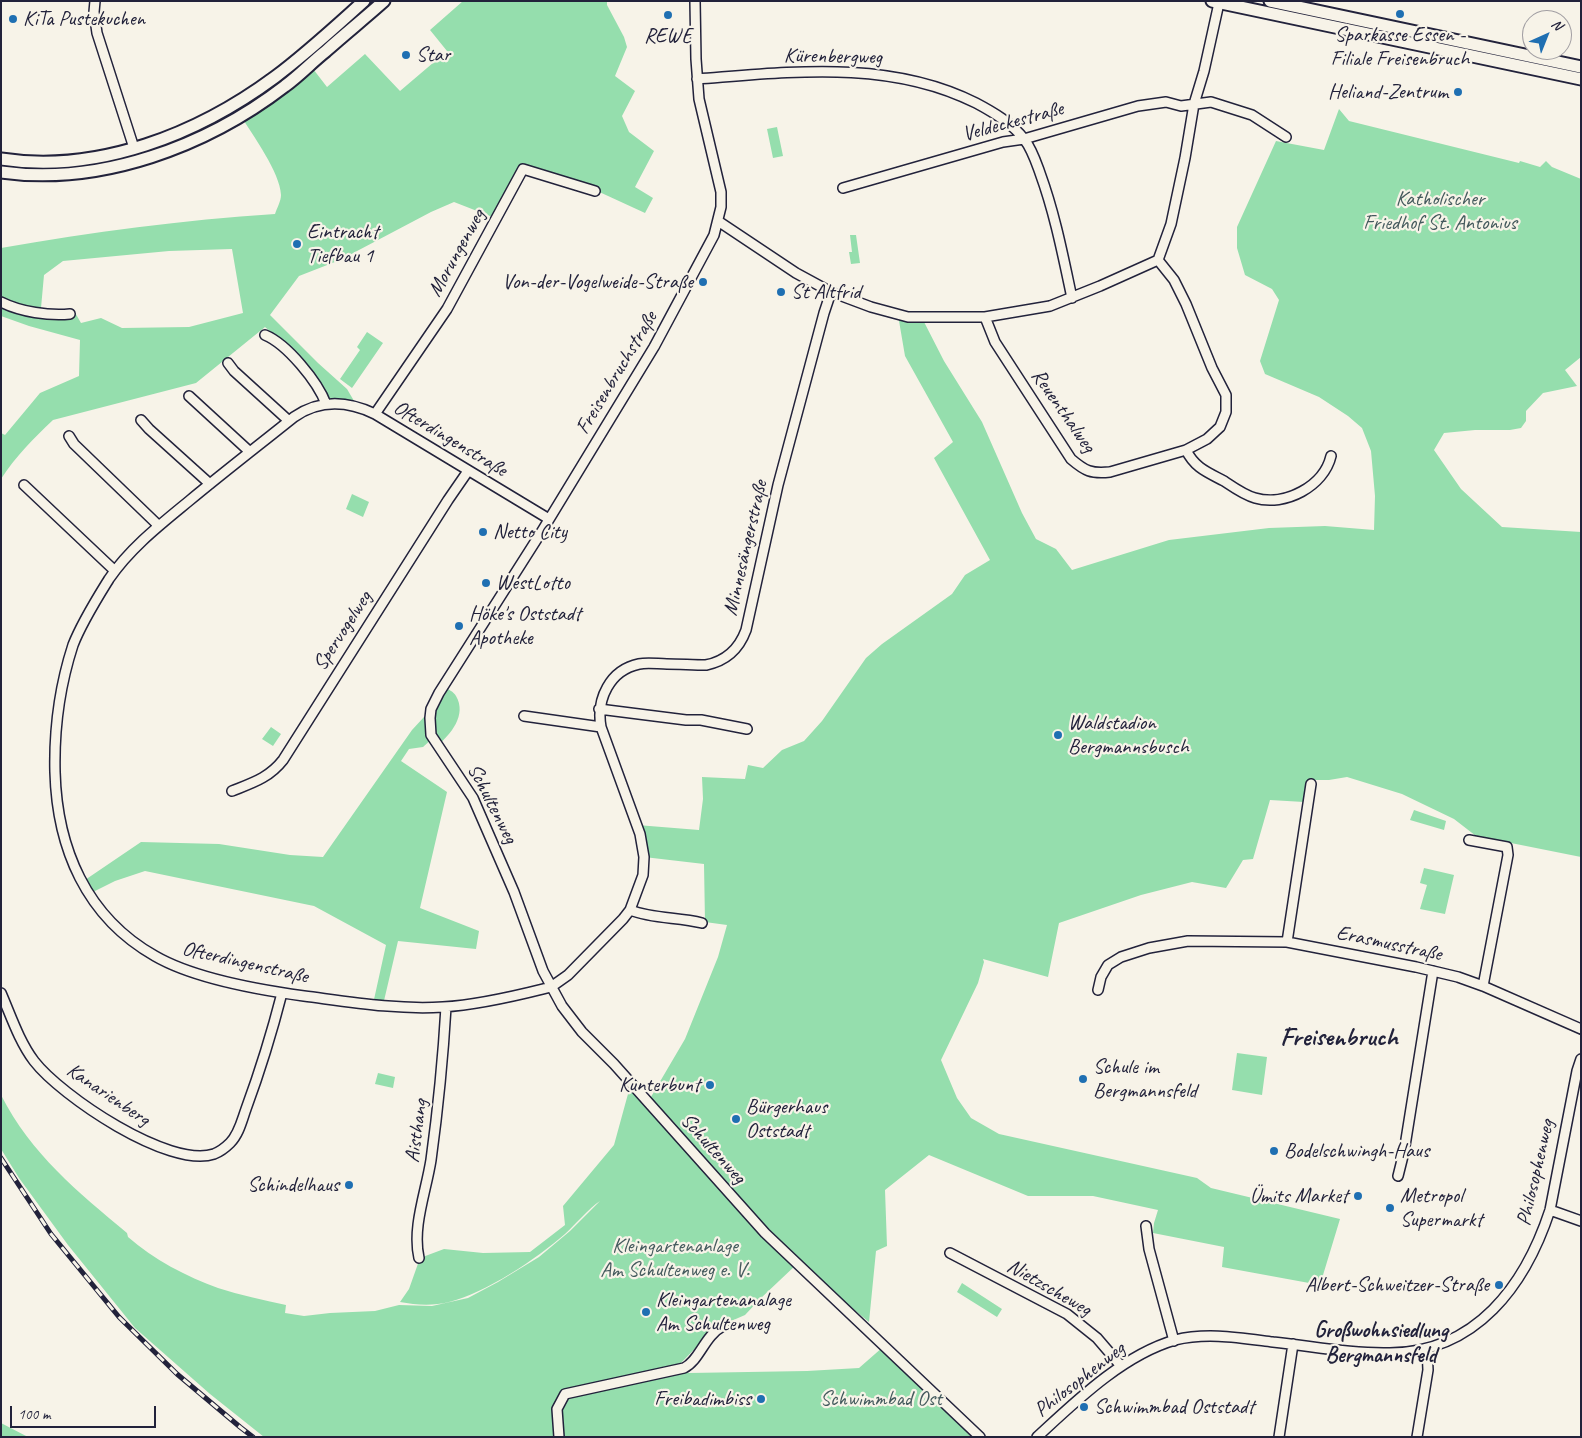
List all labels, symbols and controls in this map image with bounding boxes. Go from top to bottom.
place label: KiTa Pustekuchen [23,6,145,32]
marker: Sparkasse Essen - Filiale Freisenbruch [1394,8,1406,20]
marker: REWE [662,9,674,21]
north arrow [1522,10,1572,60]
marker: KiTa Pustekuchen [7,13,19,25]
text: N [1548,15,1566,34]
place label: Sparkasse Essen - Filiale Freisenbruch [1331,22,1469,72]
place label: REWE [644,23,692,49]
place label: Star [416,42,450,68]
street label: Kürenbergweg [784,44,882,70]
marker: Star [400,49,412,61]
place label: Heliand-Zentrum [1328,79,1448,105]
marker: Heliand-Zentrum [1452,86,1464,98]
street label: Veldeckestraße [960,96,1066,148]
park label: Katholischer Friedhof St. Antonius [1363,186,1517,236]
street label: Morungenweg [423,205,491,301]
place label: Eintracht Tiefbau 1 [307,219,378,269]
marker: Eintracht Tiefbau 1 [291,238,303,250]
place label: Von-der-Vogelweide-Straße [502,269,693,295]
marker: Von-der-Vogelweide-Straße [697,276,709,288]
place label: St Altfrid [791,279,861,305]
marker: St Altfrid [775,286,787,298]
street label: Freisenbruchstraße [571,307,663,439]
street label: Reuenthalweg [1025,364,1101,458]
street label: Ofterdingenstraße [388,395,512,483]
street label: Minnesängerstraße [718,478,774,618]
place label: Netto City [493,519,567,545]
marker: Netto City [477,526,489,538]
place label: WestLotto [496,570,570,596]
marker: WestLotto [480,577,492,589]
street label: Spervogelweg [308,586,378,676]
place label: Höke's Oststadt Apotheke [469,601,581,651]
marker: Höke's Oststadt Apotheke [453,620,465,632]
place label: Waldstadion Bergmannsbusch [1068,710,1189,760]
marker: Waldstadion Bergmannsbusch [1052,729,1064,741]
street label: Schultenweg [461,760,523,848]
street label: Erasmusstraße [1334,921,1444,967]
street label: Ofterdingenstraße [180,936,310,990]
district label: Freisenbruch [1280,1022,1398,1054]
place label: Schule im Bergmannsfeld [1093,1054,1197,1104]
street label: Kanarienberg [61,1058,155,1132]
place label: Kunterbunt [619,1072,700,1098]
marker: Schule im Bergmannsfeld [1077,1073,1089,1085]
marker: Kunterbunt [704,1079,716,1091]
place label: Bürgerhaus Oststadt [746,1094,827,1144]
street label: Aisthang [400,1098,434,1164]
street label: Schultenweg [675,1108,751,1190]
marker: Bürgerhaus Oststadt [730,1113,742,1125]
street label: Philosophenweg [1512,1118,1560,1228]
place label: Bodelschwingh-Haus [1284,1138,1429,1164]
marker: Bodelschwingh-Haus [1268,1145,1280,1157]
place label: Schindelhaus [247,1172,339,1198]
marker: Schindelhaus [343,1179,355,1191]
place label: Ümits Market [1250,1183,1348,1209]
place label: Metropol Supermarkt [1400,1183,1482,1233]
marker: Ümits Market [1352,1190,1364,1202]
marker: Metropol Supermarkt [1384,1202,1396,1214]
park label: Kleingartenanlage Am Schultenweg e. V. [600,1233,750,1283]
street label: Nietzscheweg [1002,1254,1096,1322]
place label: Albert-Schweitzer-Straße [1305,1272,1489,1298]
marker: Albert-Schweitzer-Straße [1493,1279,1505,1291]
place label: Kleingartenanalage Am Schultenweg [656,1287,791,1337]
marker: Kleingartenanalage Am Schultenweg [640,1306,652,1318]
district label: Großwohnsiedlung Bergmannsfeld [1314,1318,1448,1370]
street label: Philosophenweg [1030,1337,1130,1423]
place label: Freibadimbiss [654,1386,751,1412]
park label: Schwimmbad Ost [820,1386,942,1412]
marker: Freibadimbiss [755,1393,767,1405]
place label: Schwimmbad Oststadt [1094,1394,1254,1420]
scale bar [12,1396,159,1428]
marker: Schwimmbad Oststadt [1078,1401,1090,1413]
text: 100 m [18,1405,50,1424]

